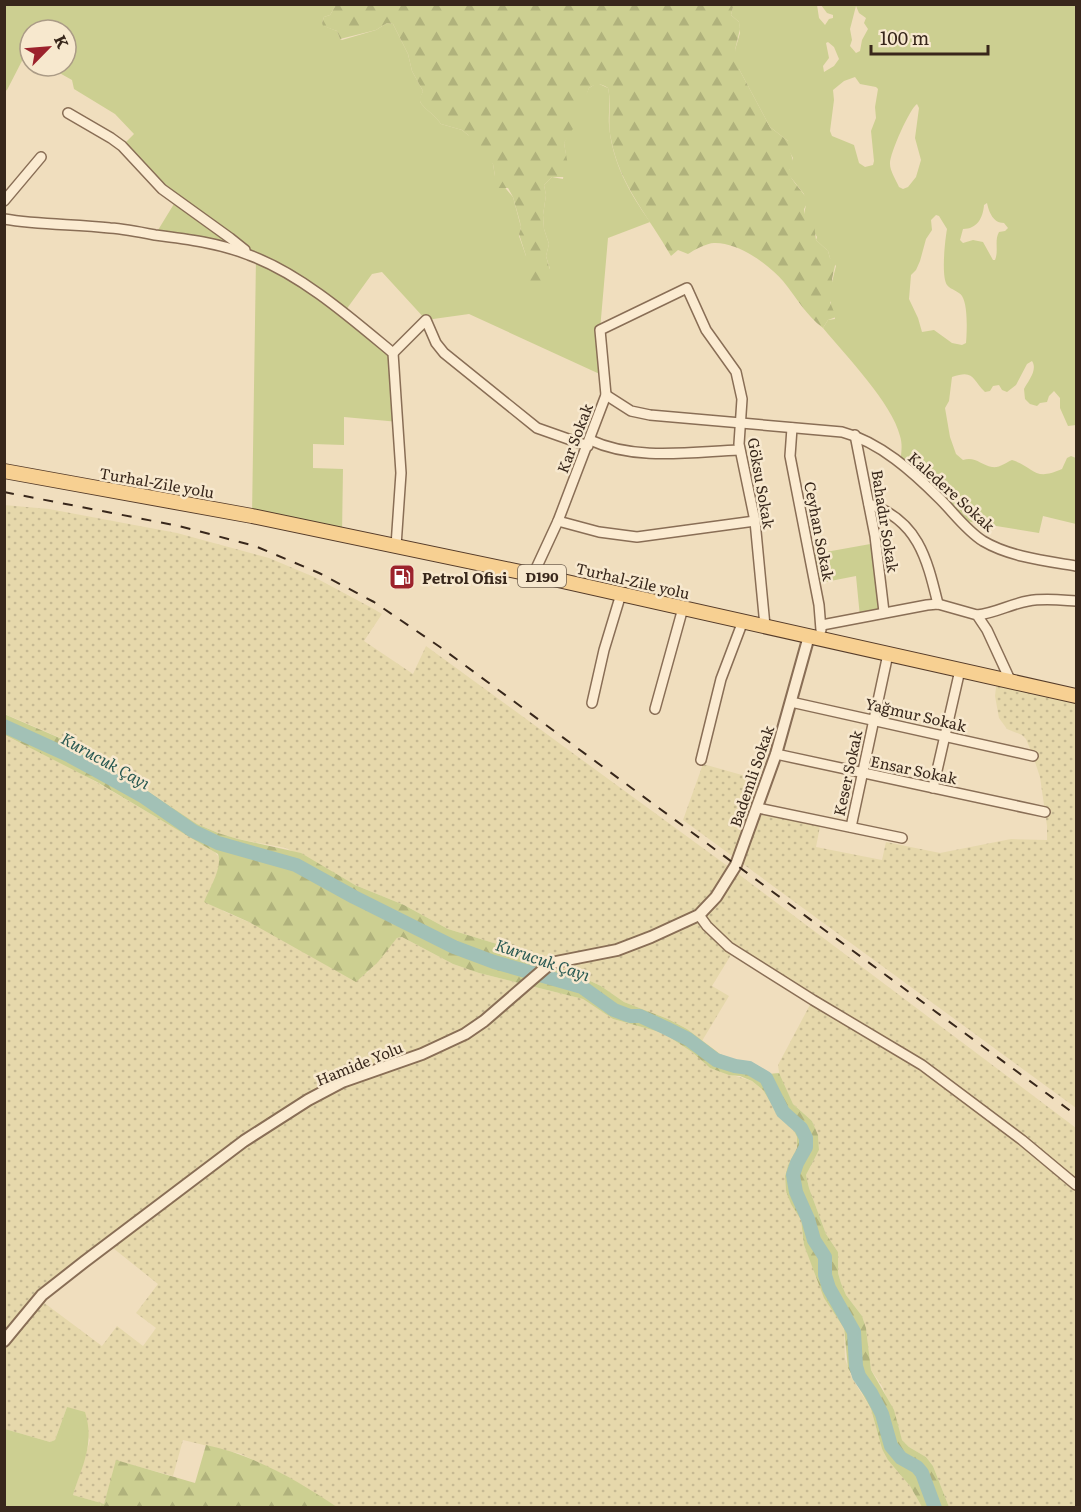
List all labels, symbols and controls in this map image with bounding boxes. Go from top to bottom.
north arrow [18,18,78,78]
scale bar [871,18,988,56]
text: 100 m [880,24,929,51]
text: K [49,30,76,52]
street label: Kar Sokak [550,399,598,476]
street label: Göksu Sokak [743,436,781,531]
street label: Kaledere Sokak [903,446,1001,537]
street label: Turhal-Zile yolu [98,461,217,504]
street label: Bahadır Sokak [867,468,906,575]
street label: Ceyhan Sokak [799,479,841,584]
street label: Turhal-Zile yolu [574,556,693,604]
fuel station icon: Petrol Ofisi [387,562,417,592]
road number: D190 [518,565,566,587]
place label: Petrol Ofisi [422,566,508,589]
street label: Yağmur Sokak [863,691,970,737]
street label: Bademli Sokak [723,721,779,830]
water label: Kurucuk Çayı [57,726,155,794]
street label: Keser Sokak [827,727,867,818]
street label: Ensar Sokak [869,749,960,790]
water label: Kurucuk Çayı [493,932,594,986]
street label: Hamide Yolu [312,1035,406,1091]

